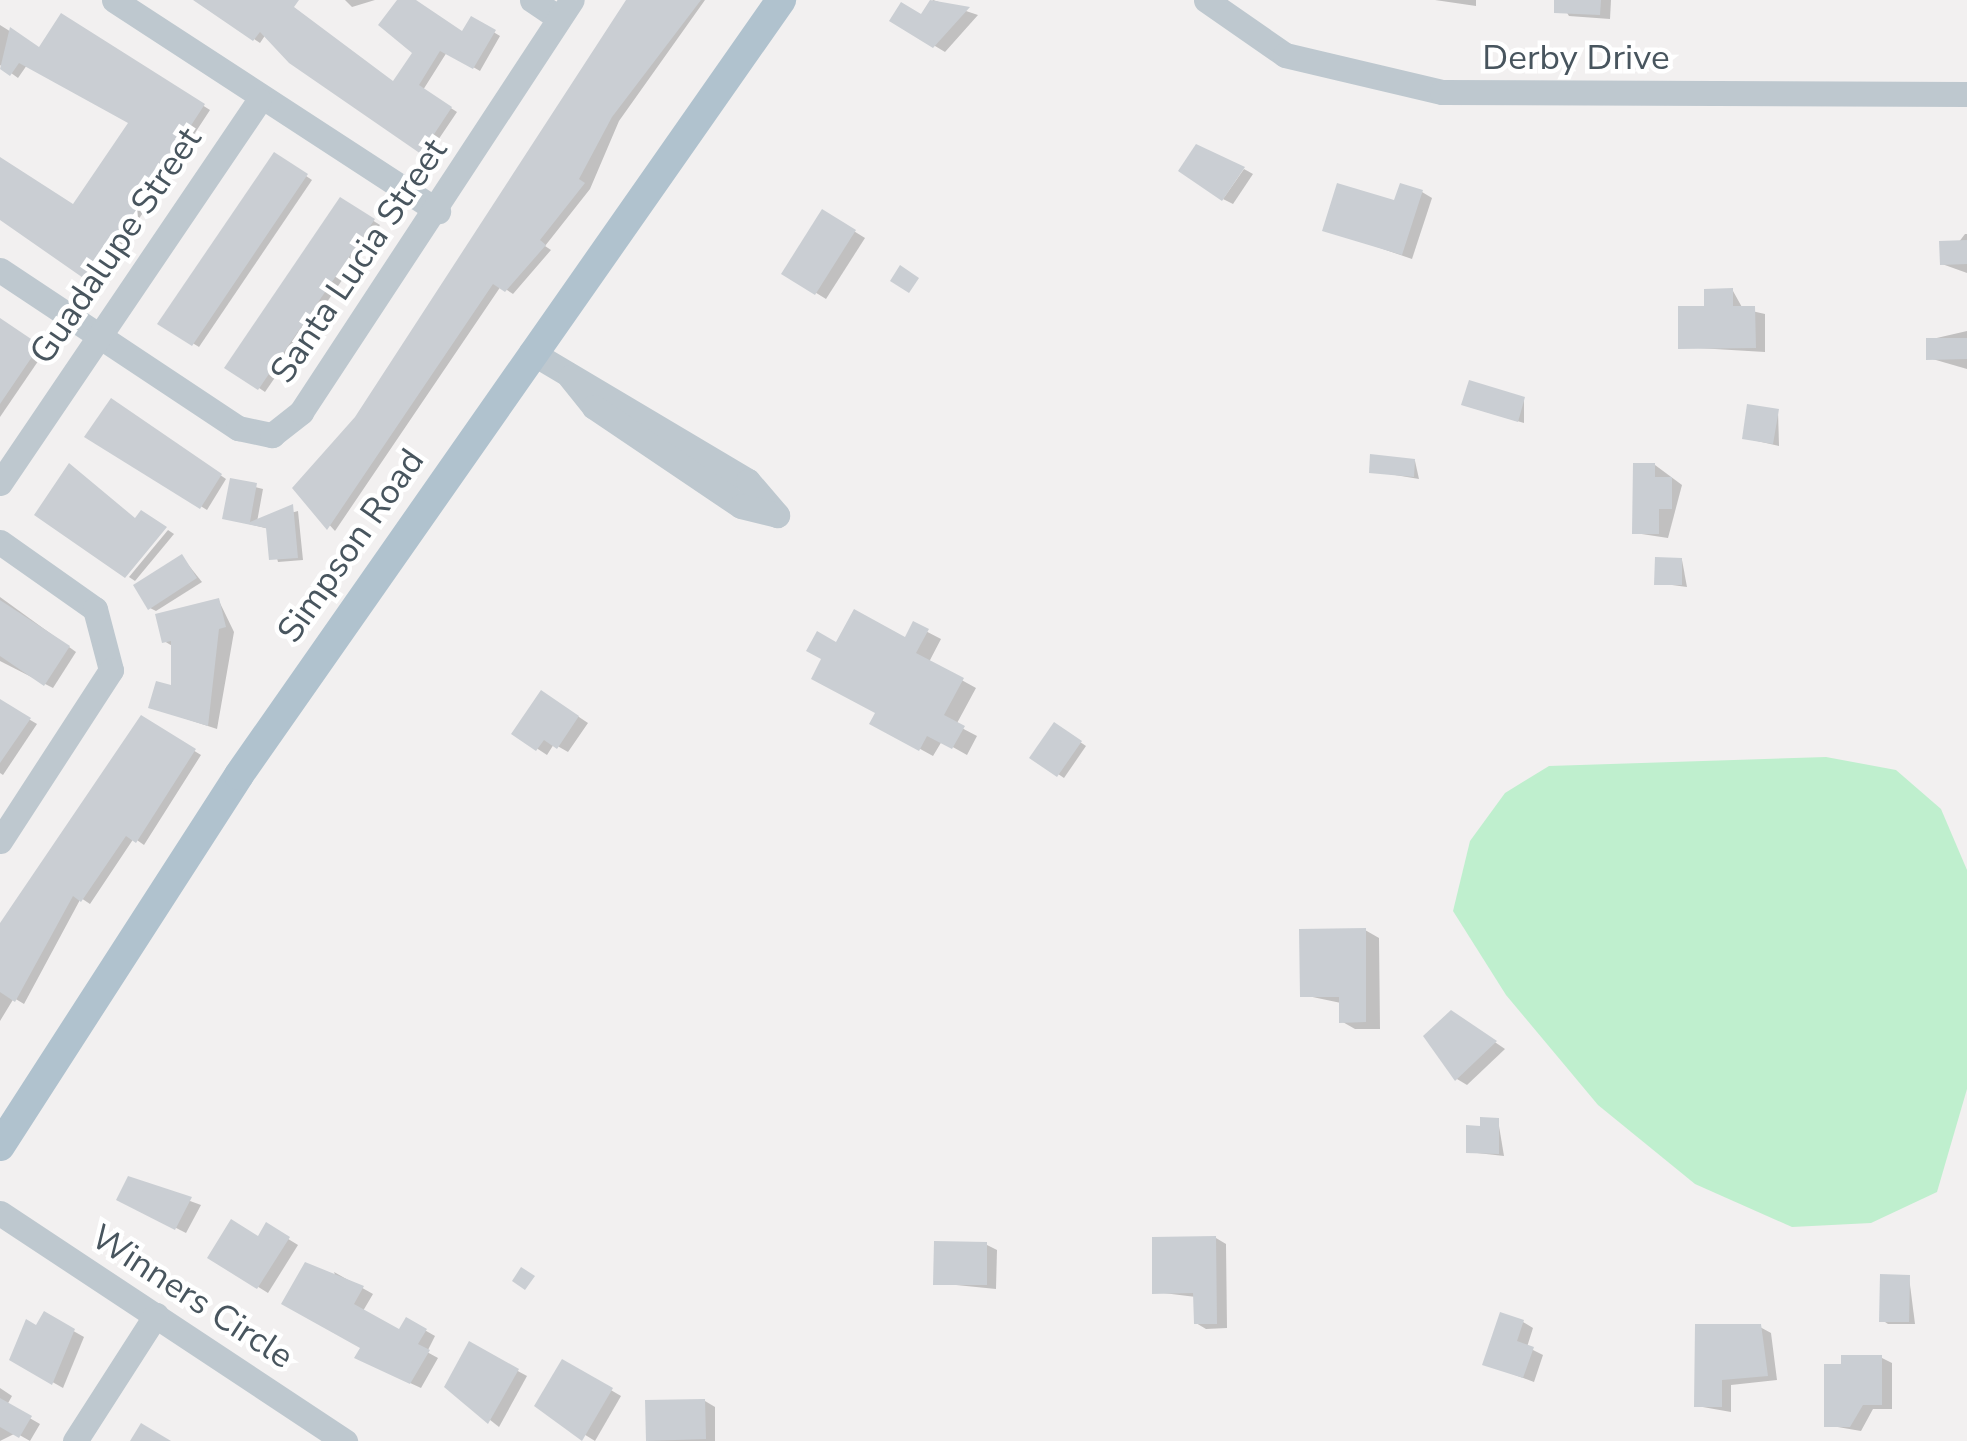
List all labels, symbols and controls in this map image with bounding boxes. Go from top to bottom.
street label: Derby Drive [1482,37,1670,79]
street label: Guadalupe Street [21,120,211,372]
street label: Santa Lucia Street [262,131,456,391]
street label: Simpson Road [269,441,433,651]
street label: Winners Circle [83,1216,301,1378]

